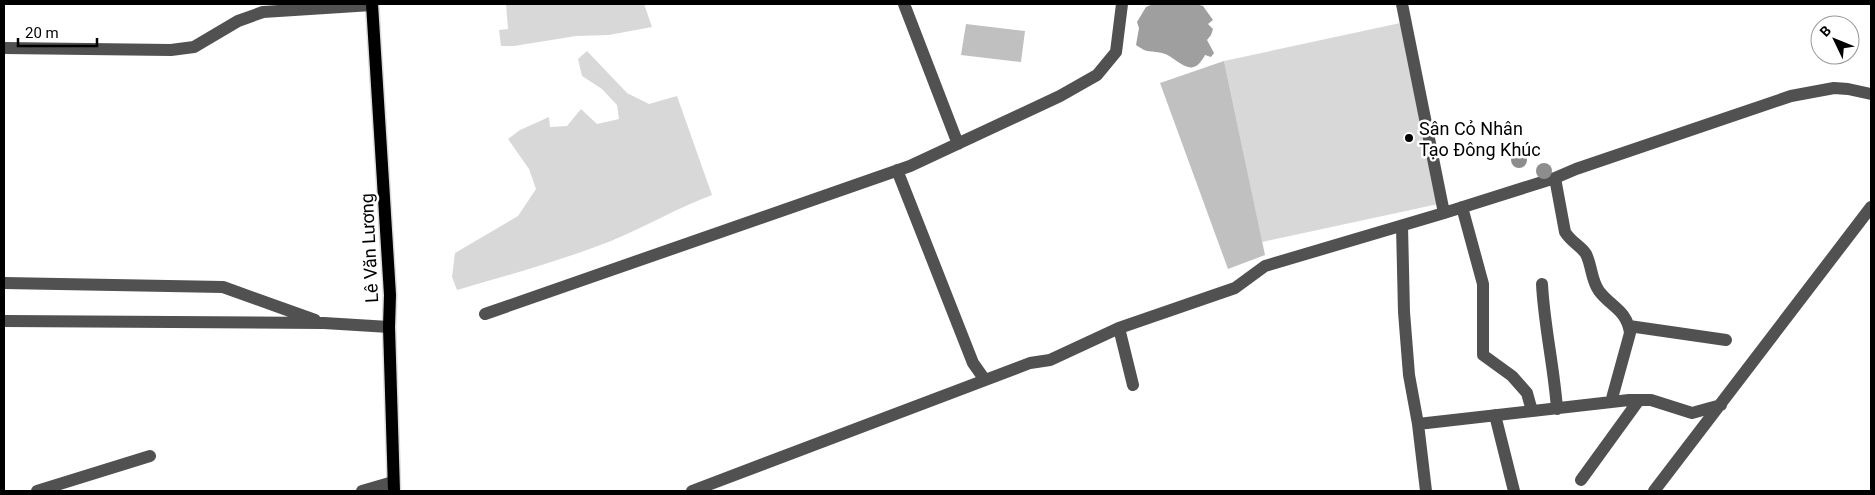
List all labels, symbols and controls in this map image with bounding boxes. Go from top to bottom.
scale bar [18,15,96,47]
north arrow [1810,15,1860,65]
text: B [1817,22,1834,40]
text: 20 m [25,24,59,42]
place label: Sân Cỏ Nhân Tạo Đông Khúc [1419,118,1541,160]
marker: Sân Cỏ Nhân Tạo Đông Khúc [1403,132,1415,144]
street label: Lê Văn Lương [356,193,382,303]

